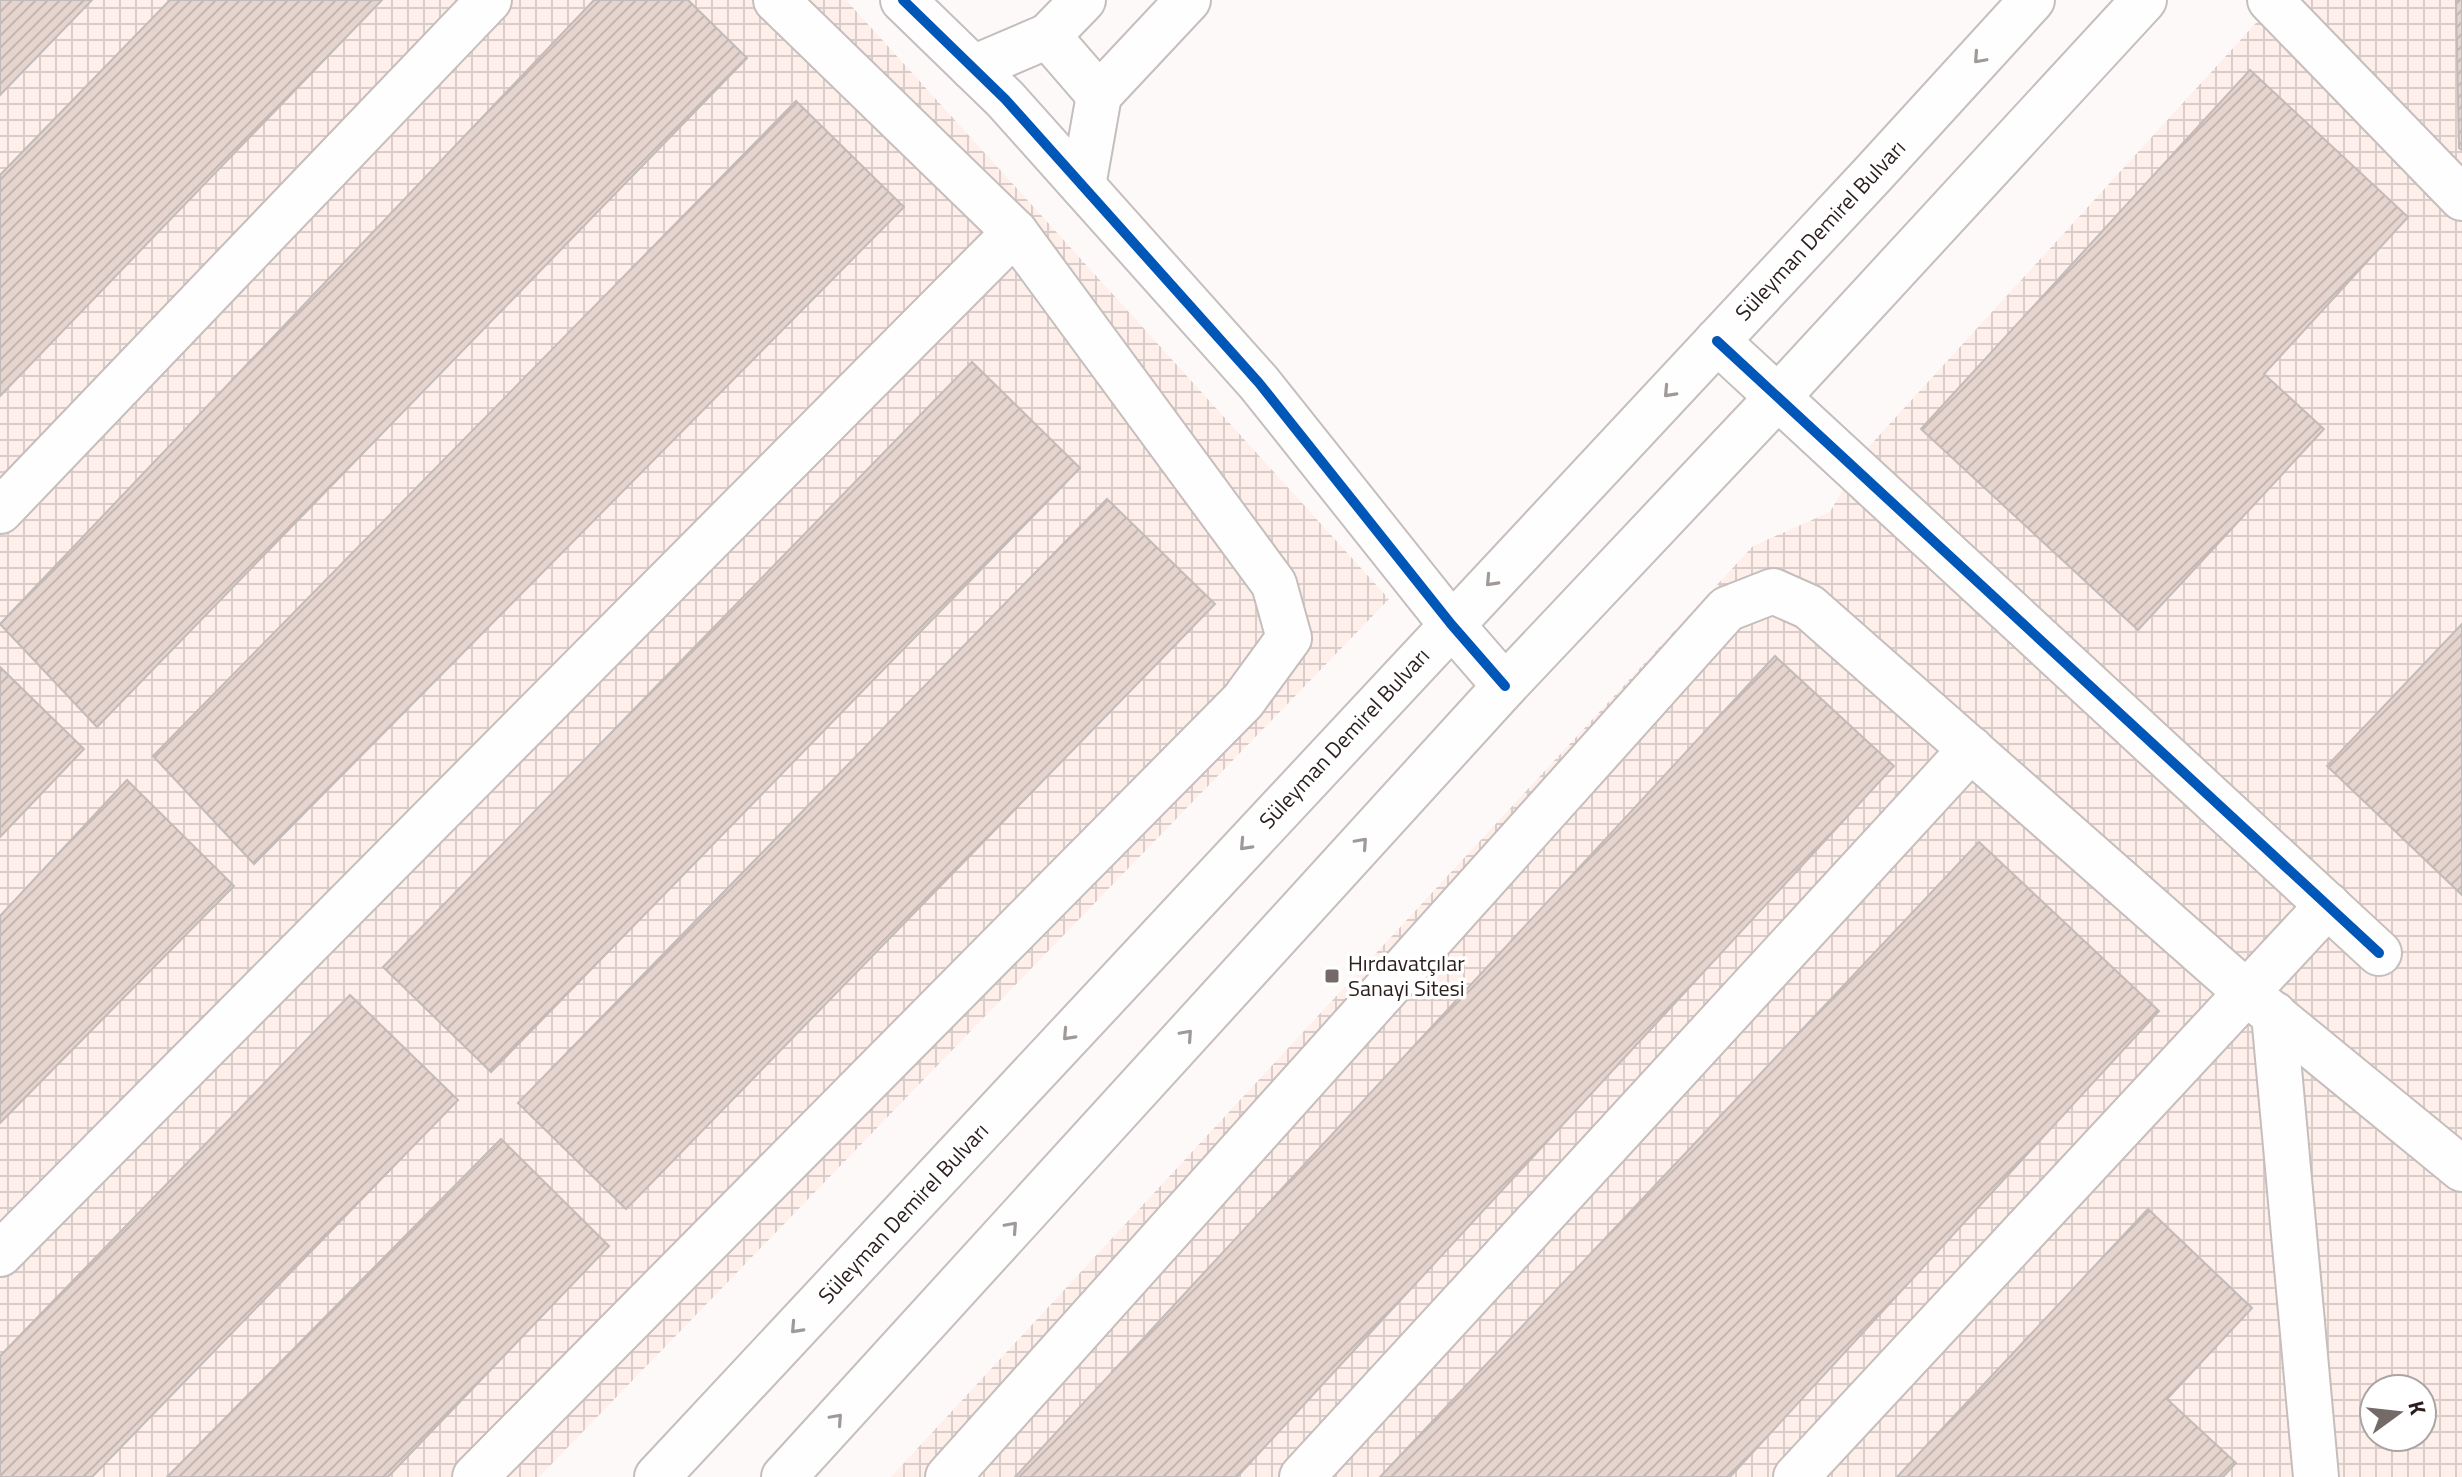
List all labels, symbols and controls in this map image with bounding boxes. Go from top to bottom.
one-way arrow [1975,48,1989,63]
street label: Süleyman Demirel Bulvarı [1727,132,1913,328]
one-way arrow [1664,382,1678,397]
one-way arrow [1486,572,1501,586]
street label: Süleyman Demirel Bulvarı [1251,640,1437,836]
one-way arrow [1240,836,1255,850]
one-way arrow [1353,837,1367,852]
place label: Hırdavatçılar Sanayi Sitesi [1348,946,1465,1005]
marker: Hırdavatçılar Sanayi Sitesi [1323,967,1341,985]
one-way arrow [1064,1026,1078,1041]
one-way arrow [1178,1030,1193,1044]
street label: Süleyman Demirel Bulvarı [810,1115,996,1311]
one-way arrow [1003,1222,1018,1236]
one-way arrow [790,1319,805,1333]
north arrow [2358,1373,2438,1453]
text: K [2399,1397,2435,1419]
one-way arrow [827,1414,842,1429]

